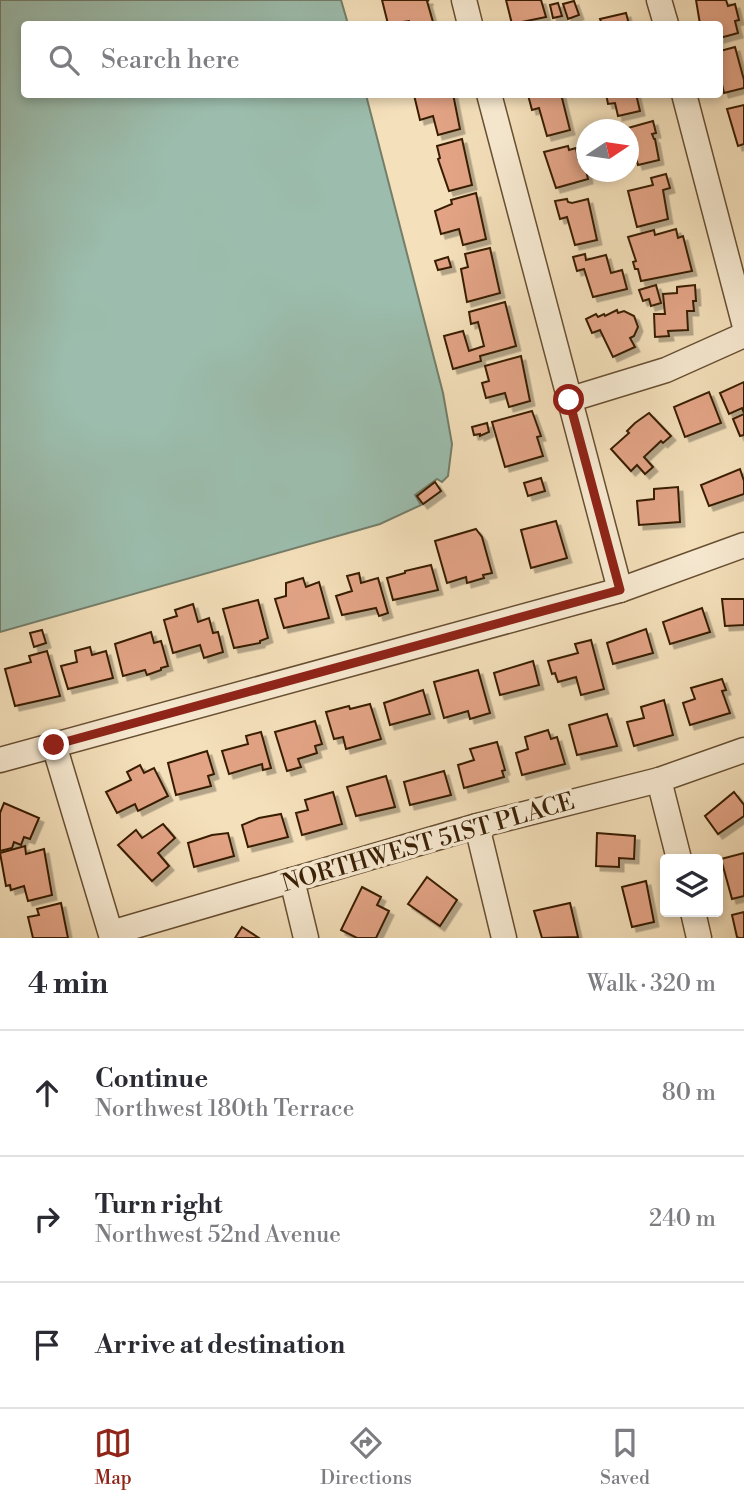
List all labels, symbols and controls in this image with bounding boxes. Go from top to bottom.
search box [21,21,723,98]
icon: search [45,41,83,79]
text: Search here [101,44,240,76]
north arrow [576,119,639,182]
route start [553,384,584,415]
route end [38,729,69,760]
street label: NORTHWEST 51ST PLACE [278,787,578,899]
map controls [660,854,723,917]
button: layers [660,854,723,917]
text: 4 min [28,965,108,1003]
text: Walk · 320 m [587,970,716,998]
text: Continue [95,1063,208,1095]
icon: ahead [28,1074,66,1112]
text: 80 m [662,1079,716,1107]
text: Northwest 180th Terrace [95,1095,354,1123]
text: Turn right [95,1189,223,1221]
icon: right [28,1200,66,1238]
text: 240 m [649,1205,716,1233]
text: Northwest 52nd Avenue [95,1221,341,1249]
icon: arrive [28,1326,66,1364]
text: Arrive at destination [95,1329,345,1361]
tab: Map [94,1424,132,1490]
tab: Directions [320,1424,412,1490]
tab: Saved [600,1424,650,1490]

